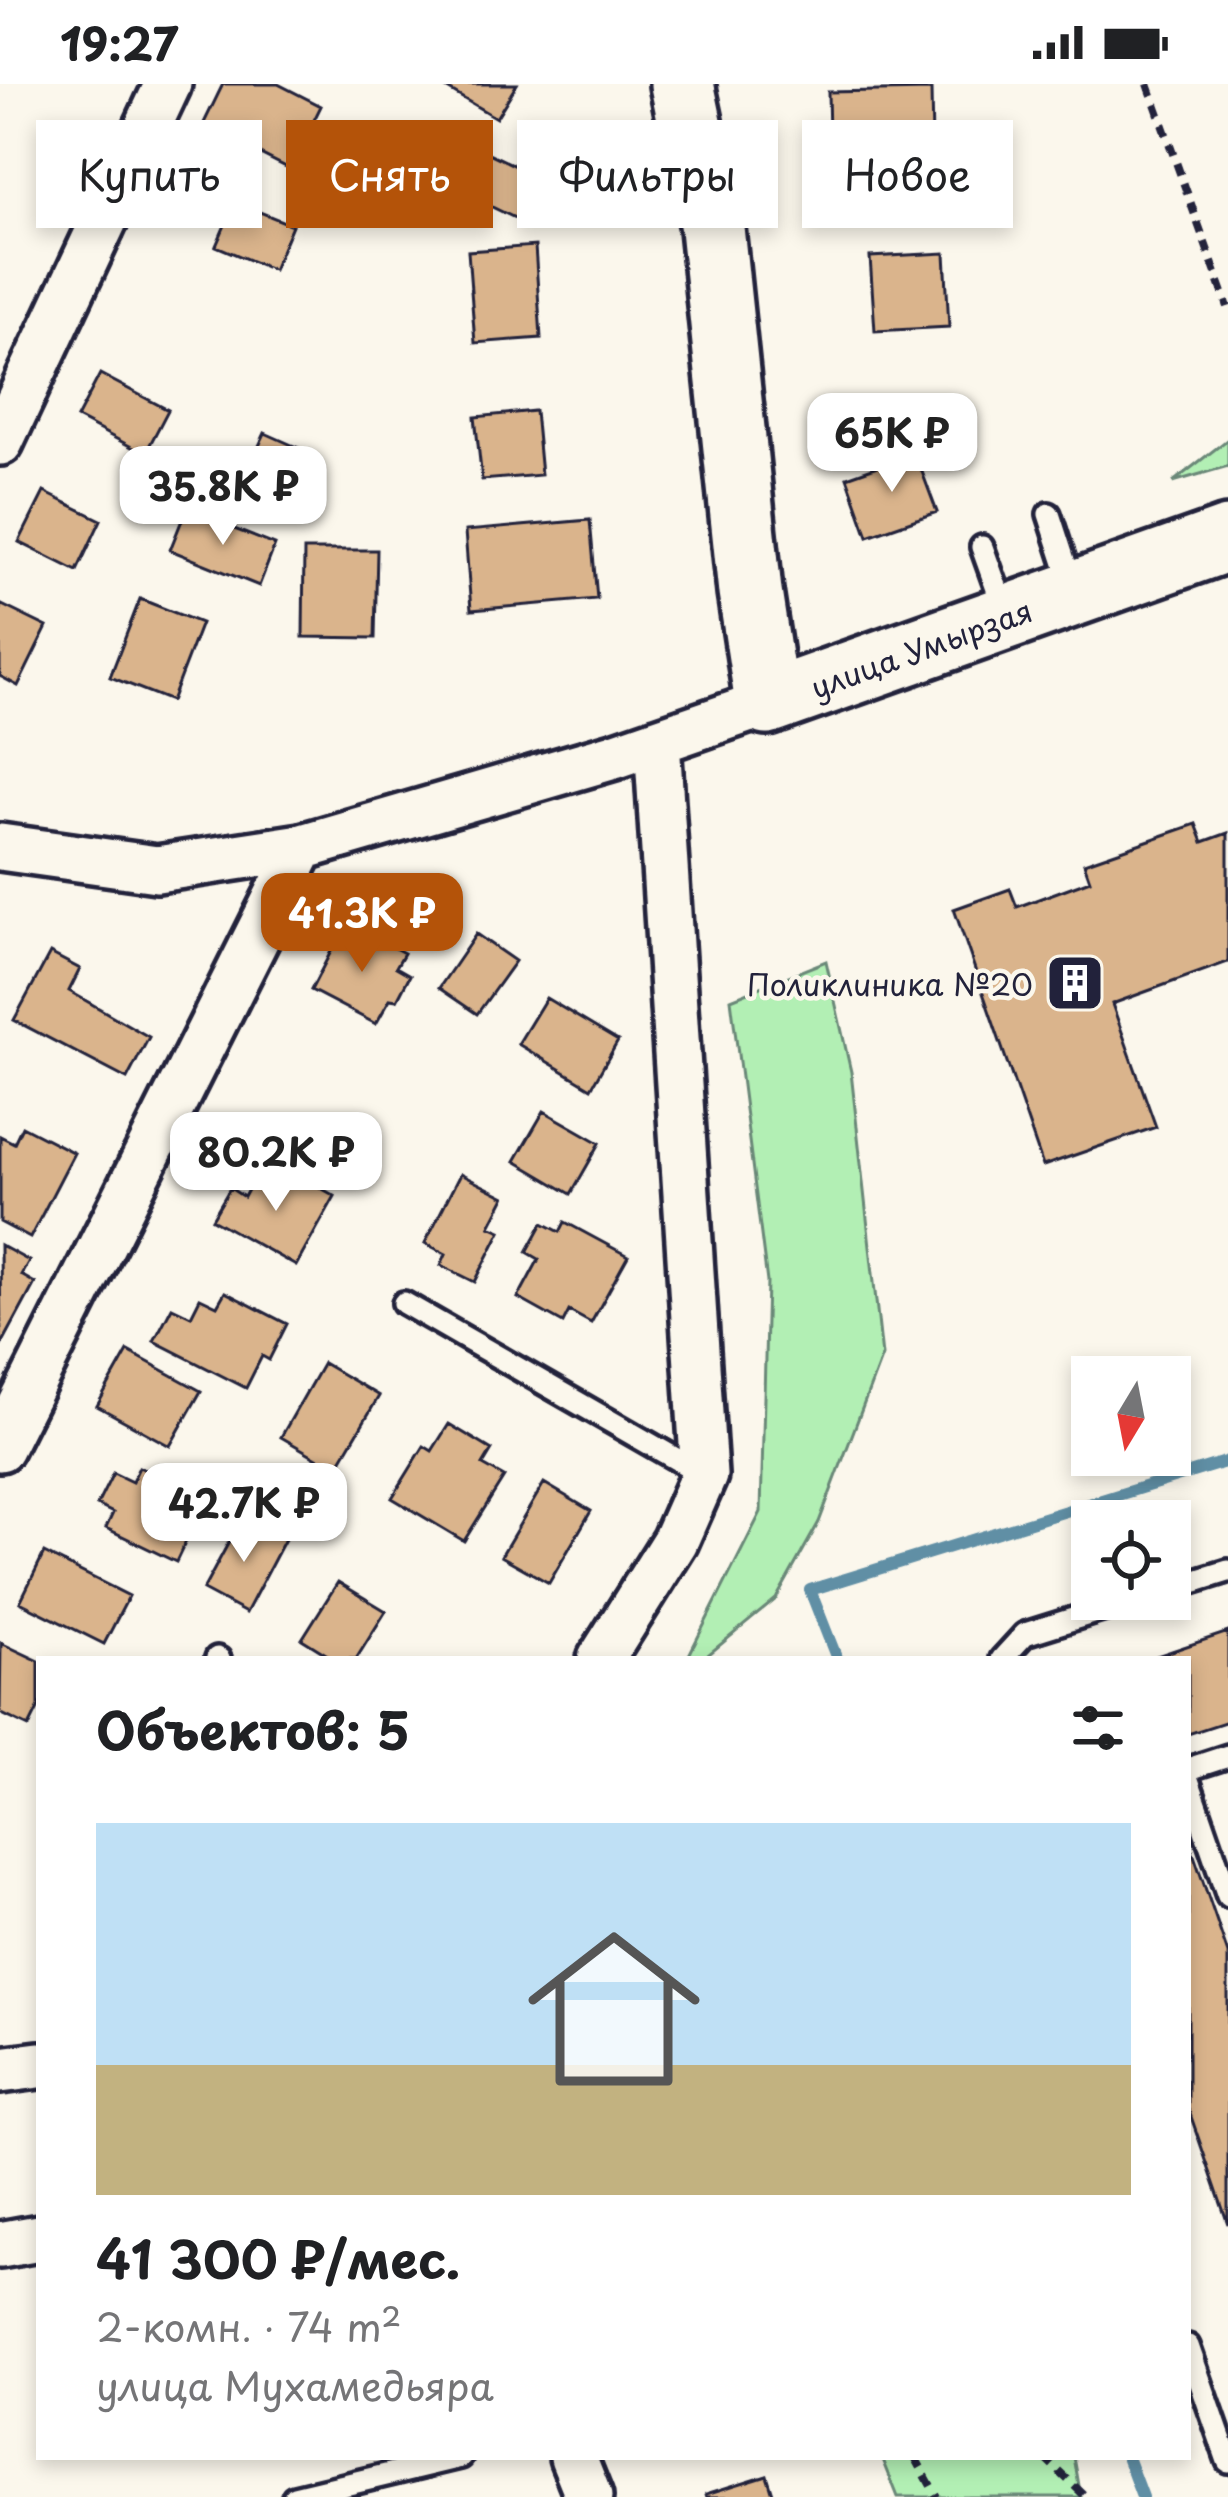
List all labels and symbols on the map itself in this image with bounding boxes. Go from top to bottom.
pin: 65K ₽ [808,393,976,495]
pin: 35.8K ₽ [112,446,334,548]
street label: улица Умырзая [804,587,1038,709]
pin: 41.3K ₽ [251,873,473,975]
building icon: Поликлиника №20 [1044,952,1106,1014]
place label: Поликлиника №20 [747,961,1033,1006]
pin: 80.2K ₽ [165,1112,387,1214]
north arrow [1071,1356,1191,1476]
pin: 42.7K ₽ [133,1463,355,1565]

